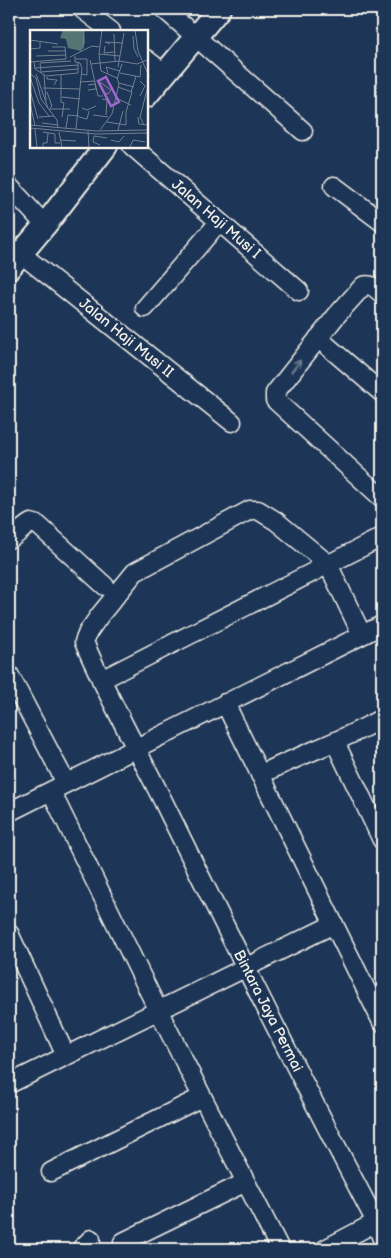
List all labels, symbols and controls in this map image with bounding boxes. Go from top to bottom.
inset map [30,30,148,148]
street label: Jalan Haji Musi I [168,175,265,263]
street label: Jalan Haji Musi II [75,294,177,382]
one-way arrow [291,360,302,373]
street label: Bintara Jaya Permai [229,947,307,1075]

